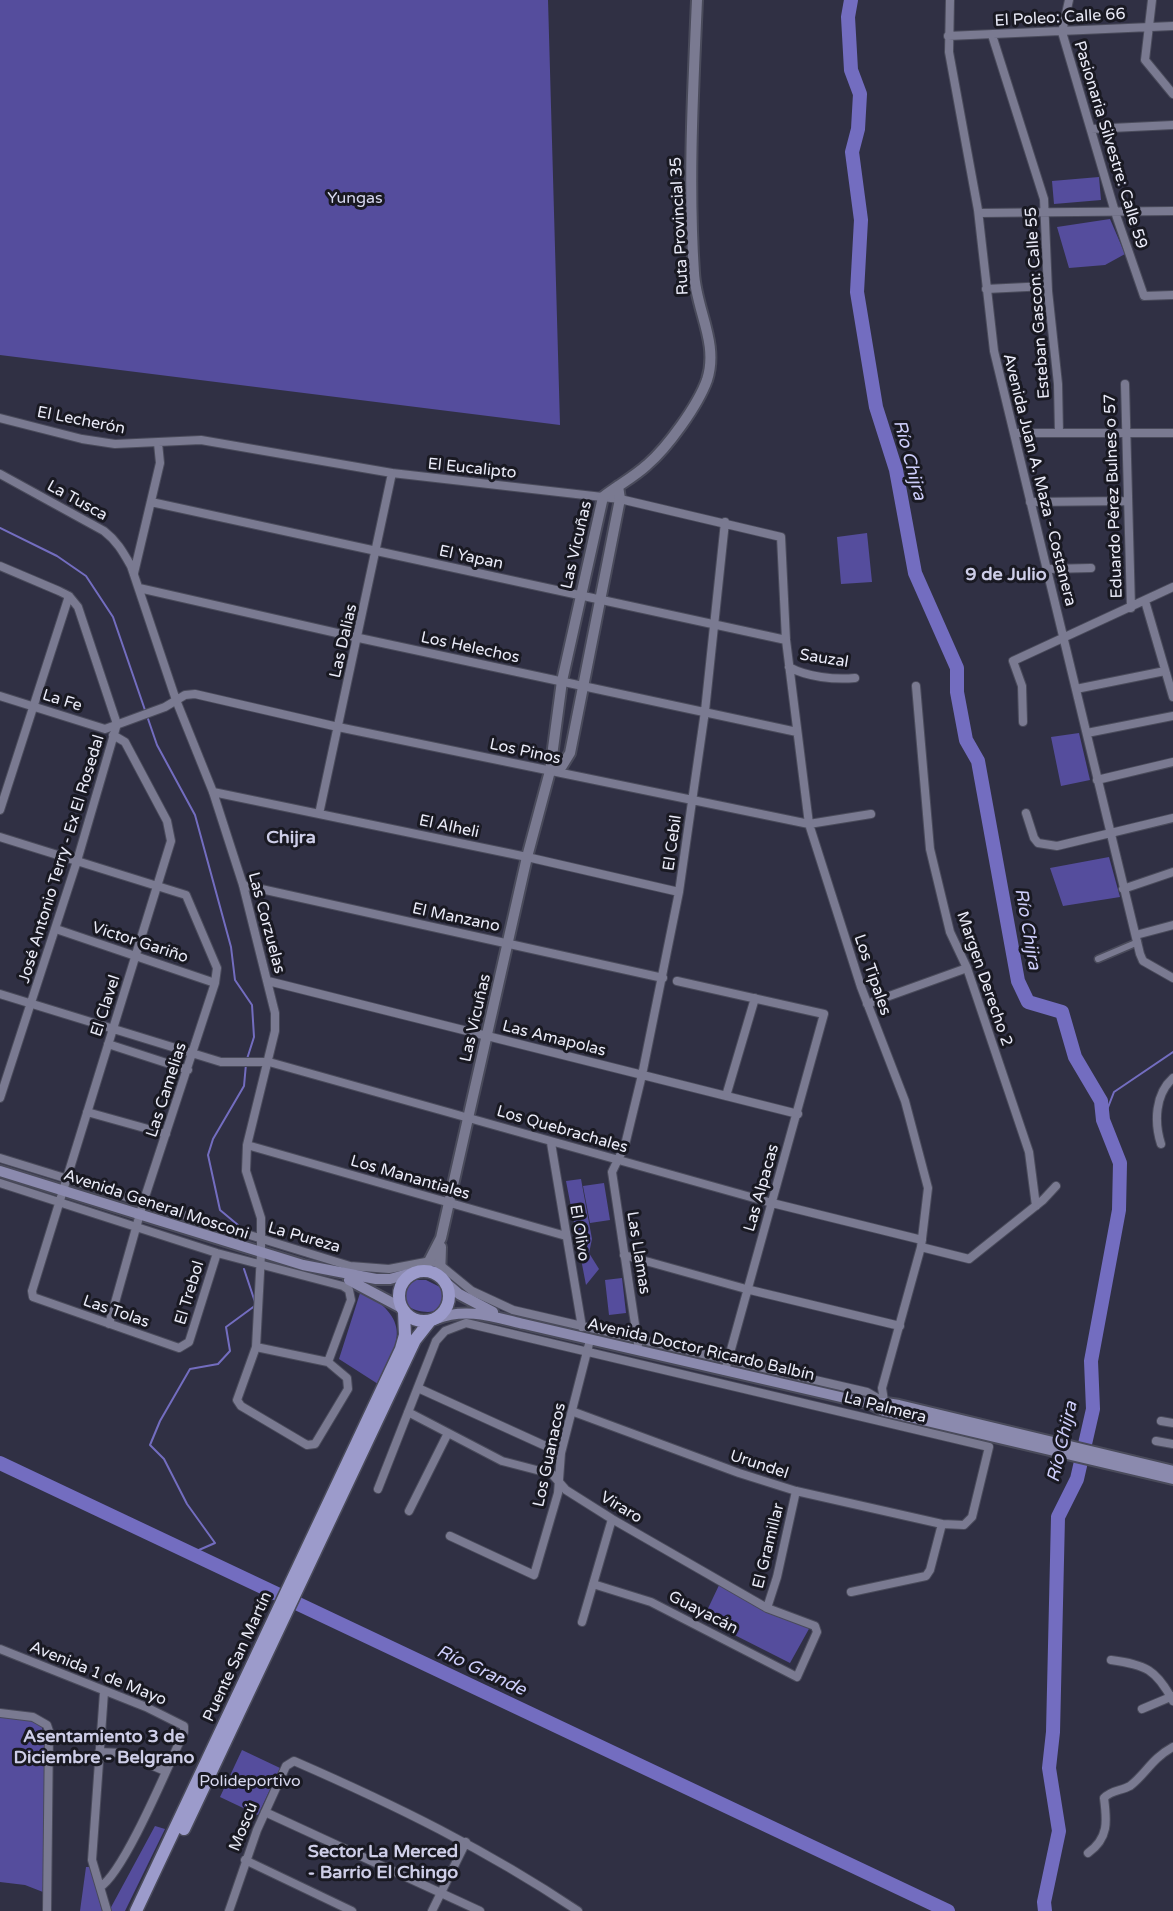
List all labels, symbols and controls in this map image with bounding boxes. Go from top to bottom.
street label: El Poleo: Calle 66 [994,5,1126,31]
street label: Pasionaria Silvestre: Calle 59 [1069,39,1151,251]
street label: Ruta Provincial 35 [667,156,693,296]
park label: Yungas [327,189,383,209]
street label: Esteban Gascon: Calle 55 [1022,206,1054,400]
street label: Avenida Juan A. Maza - Costanera [998,352,1080,608]
street label: Eduardo Pérez Bulnes o 57 [1101,393,1127,599]
street label: El Lecherón [35,403,127,439]
water label: Río Chijra [888,417,930,503]
street label: El Eucalipto [427,455,517,483]
street label: La Tusca [43,477,111,525]
street label: Las Vicuñas [558,499,596,591]
street label: El Yapan [437,542,505,574]
district label: 9 de Julio [965,564,1047,586]
street label: Las Dalias [326,602,362,680]
street label: Los Helechos [419,628,521,668]
street label: Sauzal [798,646,850,672]
street label: La Fe [40,686,84,716]
street label: José Antonio Terry - Ex El Rosedal [15,733,109,985]
street label: Los Pinos [488,735,562,769]
street label: El Alheli [417,811,481,843]
street label: El Cebil [660,814,686,872]
district label: Chijra [266,827,316,849]
street label: Las Corzuelas [243,870,289,976]
water label: Río Chijra [1009,887,1045,971]
street label: El Manzano [410,899,502,937]
street label: Margen Derecho 2 [952,909,1016,1049]
street label: Victor Gariño [89,918,191,968]
street label: Los Tipales [849,932,895,1018]
street label: Las Vicuñas [457,972,495,1064]
street label: El Clavel [87,973,125,1039]
street label: Las Amapolas [500,1017,608,1061]
street label: Las Camelias [143,1040,191,1140]
street label: Los Quebrachales [494,1102,630,1158]
street label: Las Alpacas [740,1142,784,1234]
street label: Los Manantiales [348,1152,472,1204]
street label: Avenida General Mosconi [61,1166,251,1244]
street label: El Olivo [565,1203,593,1263]
street label: Las Llamas [622,1210,654,1296]
street label: La Pureza [265,1218,343,1258]
street label: El Trebol [171,1259,209,1327]
street label: Las Tolas [80,1292,152,1332]
street label: Avenida Doctor Ricardo Balbín [586,1315,816,1385]
street label: La Palmera [842,1388,928,1428]
water label: Río Chijra [1043,1399,1083,1485]
street label: Los Guanacos [530,1401,570,1509]
street label: Urundel [727,1447,791,1483]
street label: Viraro [596,1488,646,1528]
street label: El Gramillar [749,1501,789,1591]
street label: Guayacán [665,1587,741,1639]
street label: Puente San Martín [199,1589,277,1725]
street label: Avenida 1 de Mayo [27,1638,169,1710]
water label: Río Grande [433,1641,529,1701]
district label: Asentamiento 3 de Diciembre - Belgrano [14,1726,194,1768]
park label: Polideportivo [199,1772,301,1792]
street label: Moscú [226,1800,262,1854]
district label: Sector La Merced - Barrio El Chingo [308,1841,458,1884]

